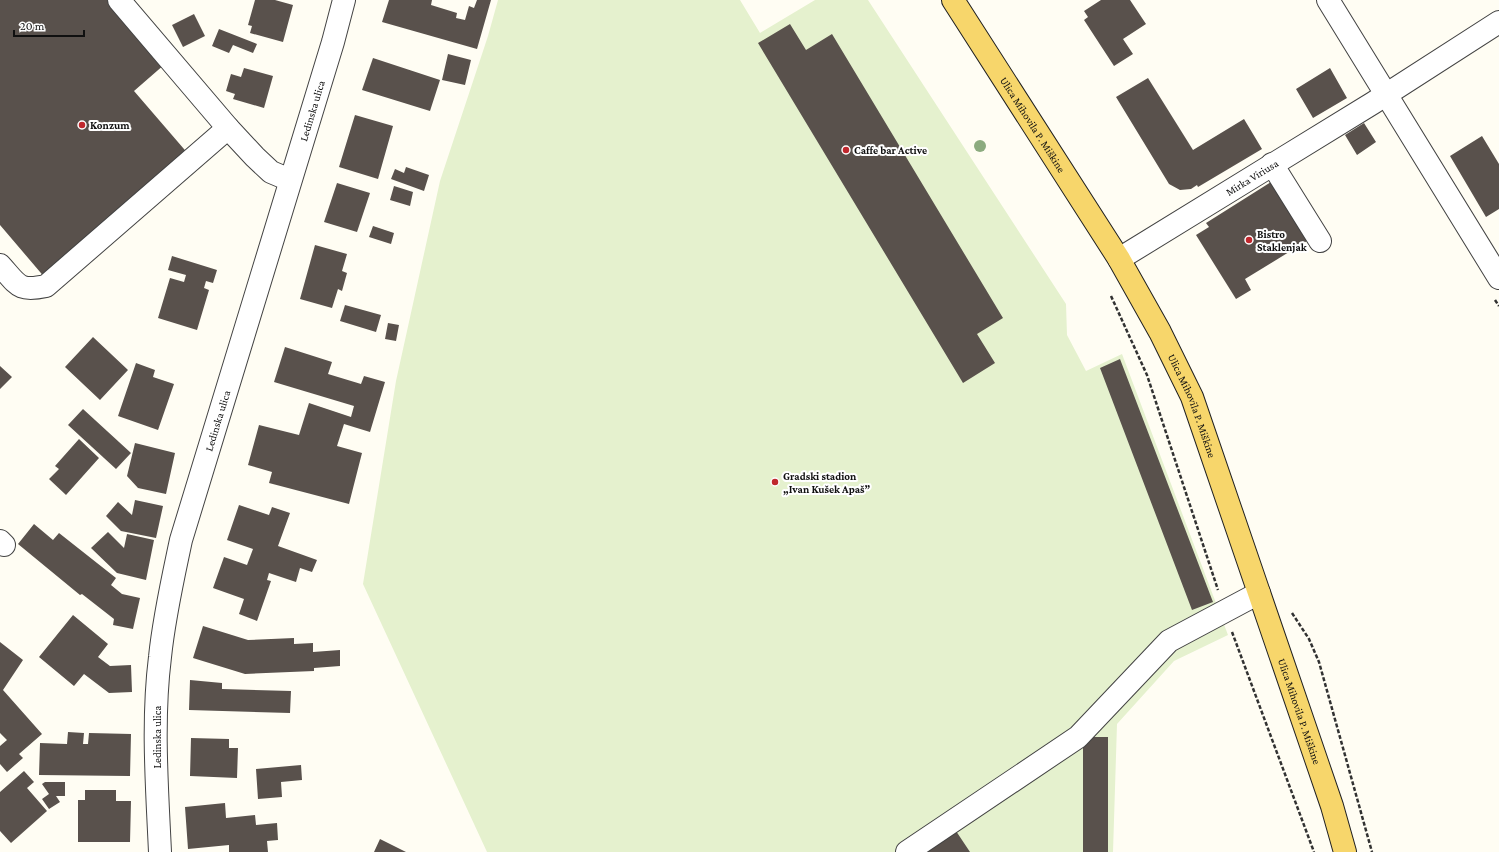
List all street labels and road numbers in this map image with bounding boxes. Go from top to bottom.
street label: Ulica Mihovila P. Miškine [998,75,1068,175]
street label: Ledinska ulica [297,79,327,143]
street label: Mirka Viriusa [1224,157,1280,198]
street label: Ulica Mihovila P. Miškine [1166,352,1218,459]
street label: Ledinska ulica [203,389,232,452]
street label: Ulica Mihovila P. Miškine [1276,657,1323,766]
street label: Ledinska ulica [151,706,163,768]

